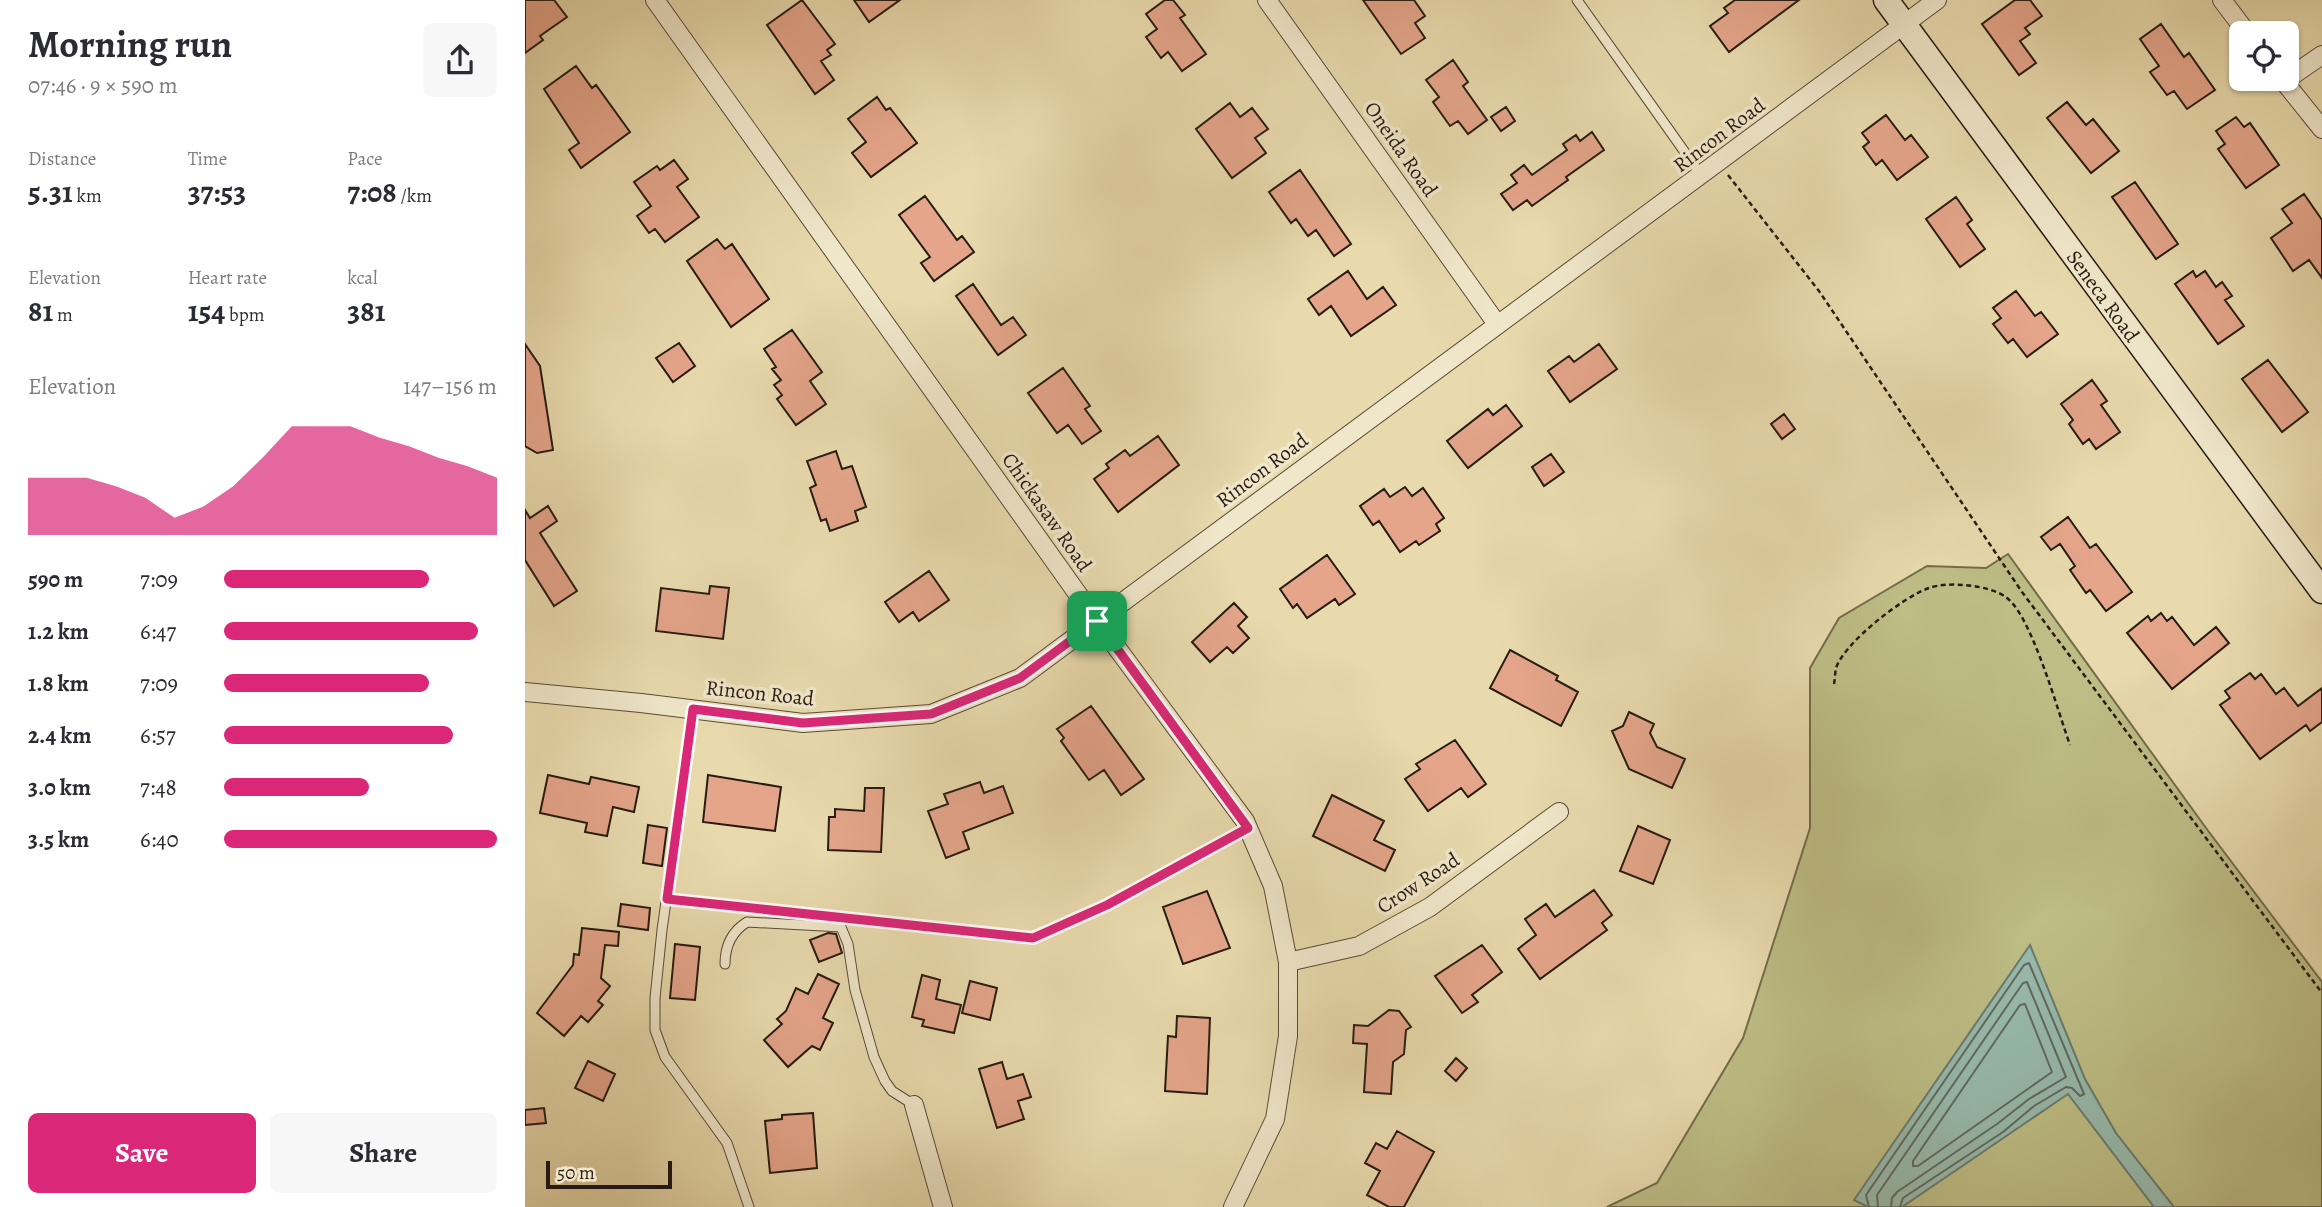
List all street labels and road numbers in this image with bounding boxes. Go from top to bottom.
street label: Rincon Road [1667,91,1771,179]
street label: Oneida Road [1358,96,1445,203]
street label: Seneca Road [2060,244,2146,348]
street label: Rincon Road [1210,426,1314,514]
street label: Chickasaw Road [996,447,1099,578]
street label: Rincon Road [705,673,816,713]
street label: Crow Road [1371,845,1465,920]

